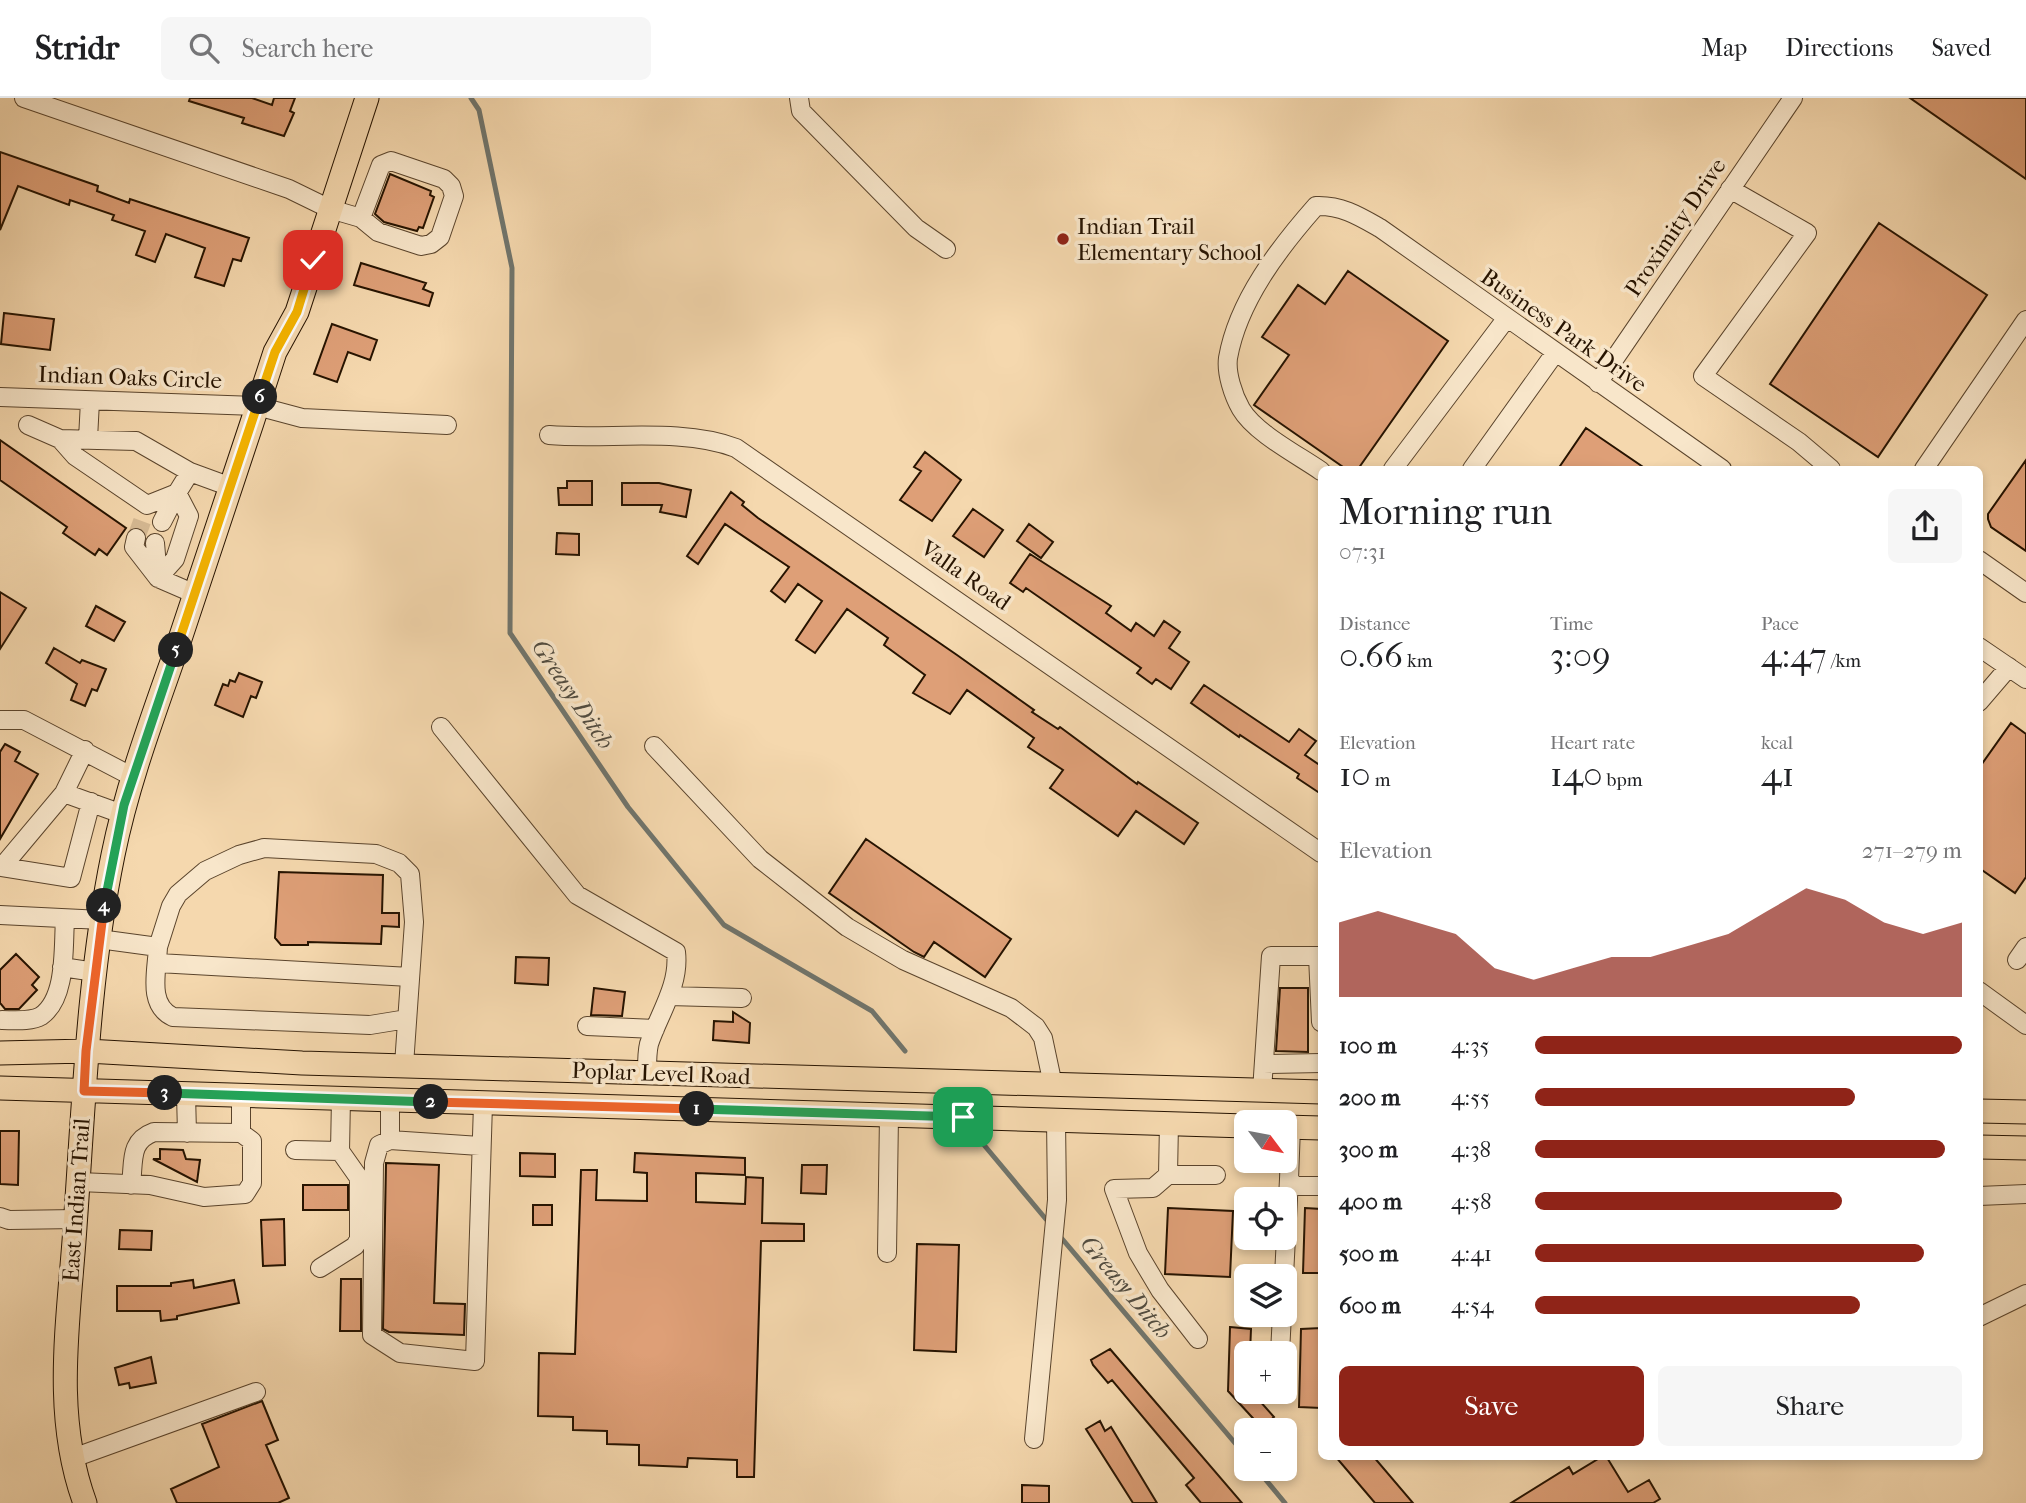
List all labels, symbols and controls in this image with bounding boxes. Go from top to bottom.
search box [161,17,651,80]
text: Stridr [35,29,119,68]
icon: search [185,29,223,67]
text: Search here [241,33,373,64]
text: Map [1701,34,1747,62]
text: Directions [1785,34,1893,62]
text: Saved [1931,34,1991,62]
street label: Proximity Drive [1619,153,1732,301]
place label: Indian Trail Elementary School [1077,213,1263,266]
pin [283,230,343,290]
marker: Indian Trail Elementary School [1055,231,1071,247]
icon: check [294,241,332,279]
street label: Business Park Drive [1475,263,1652,398]
street label: Indian Oaks Circle [38,361,222,394]
pin: 6 [243,380,278,414]
text: 6 [254,385,265,407]
text: Morning run [1339,489,1552,534]
button: share [1888,489,1962,563]
street label: Valla Road [915,534,1016,616]
text: 07:31 [1339,538,1386,565]
text: Distance [1339,613,1410,635]
text: Time [1550,613,1593,635]
text: Pace [1761,613,1799,635]
pin: 5 [158,632,194,668]
water label: Greasy Ditch [526,634,620,754]
text: 0.66 [1339,635,1403,676]
text: 3:09 [1550,635,1611,676]
text: 4:47 [1761,635,1827,676]
text: 5 [171,638,180,660]
text: km [1403,650,1433,672]
text: /km [1827,650,1861,672]
text: Elevation [1339,732,1416,754]
text: Heart rate [1550,732,1635,754]
text: kcal [1761,732,1793,754]
text: 10 [1339,754,1371,795]
text: 140 [1550,754,1602,795]
text: 41 [1761,754,1794,795]
text: m [1371,769,1390,791]
text: bpm [1602,769,1643,791]
text: Elevation [1339,837,1432,864]
text: 271–279 m [1862,837,1962,864]
pin: 4 [86,888,122,924]
text: 4 [98,894,109,916]
text: 100 m [1339,1032,1397,1059]
text: 4:35 [1451,1032,1490,1059]
street label: Poplar Level Road [571,1057,751,1090]
pin: 3 [148,1076,182,1110]
text: 3 [161,1081,168,1103]
pin: 2 [414,1084,448,1119]
text: 200 m [1339,1084,1400,1111]
text: 4:55 [1451,1084,1490,1111]
pin [933,1087,993,1147]
text: 2 [426,1090,435,1112]
pin: 1 [680,1091,714,1126]
text: 1 [693,1097,700,1119]
icon: arrive [944,1098,982,1136]
north arrow [1234,1110,1297,1172]
map controls [1234,1110,1297,1481]
street label: East Indian Trail [57,1117,96,1283]
text: 300 m [1339,1136,1398,1163]
text: 4:38 [1451,1136,1491,1163]
button: locate [1234,1187,1297,1250]
text: 400 m [1339,1188,1402,1215]
text: 4:58 [1451,1188,1492,1215]
water label: Greasy Ditch [1075,1230,1177,1344]
text: 500 m [1339,1240,1398,1267]
text: 4:41 [1451,1240,1492,1267]
button: layers [1234,1264,1297,1327]
text: 600 m [1339,1292,1401,1319]
text: 4:54 [1451,1292,1494,1319]
button: + [1234,1341,1297,1404]
button: Save [1339,1366,1644,1446]
button: Share [1658,1366,1962,1446]
button: − [1234,1418,1297,1481]

